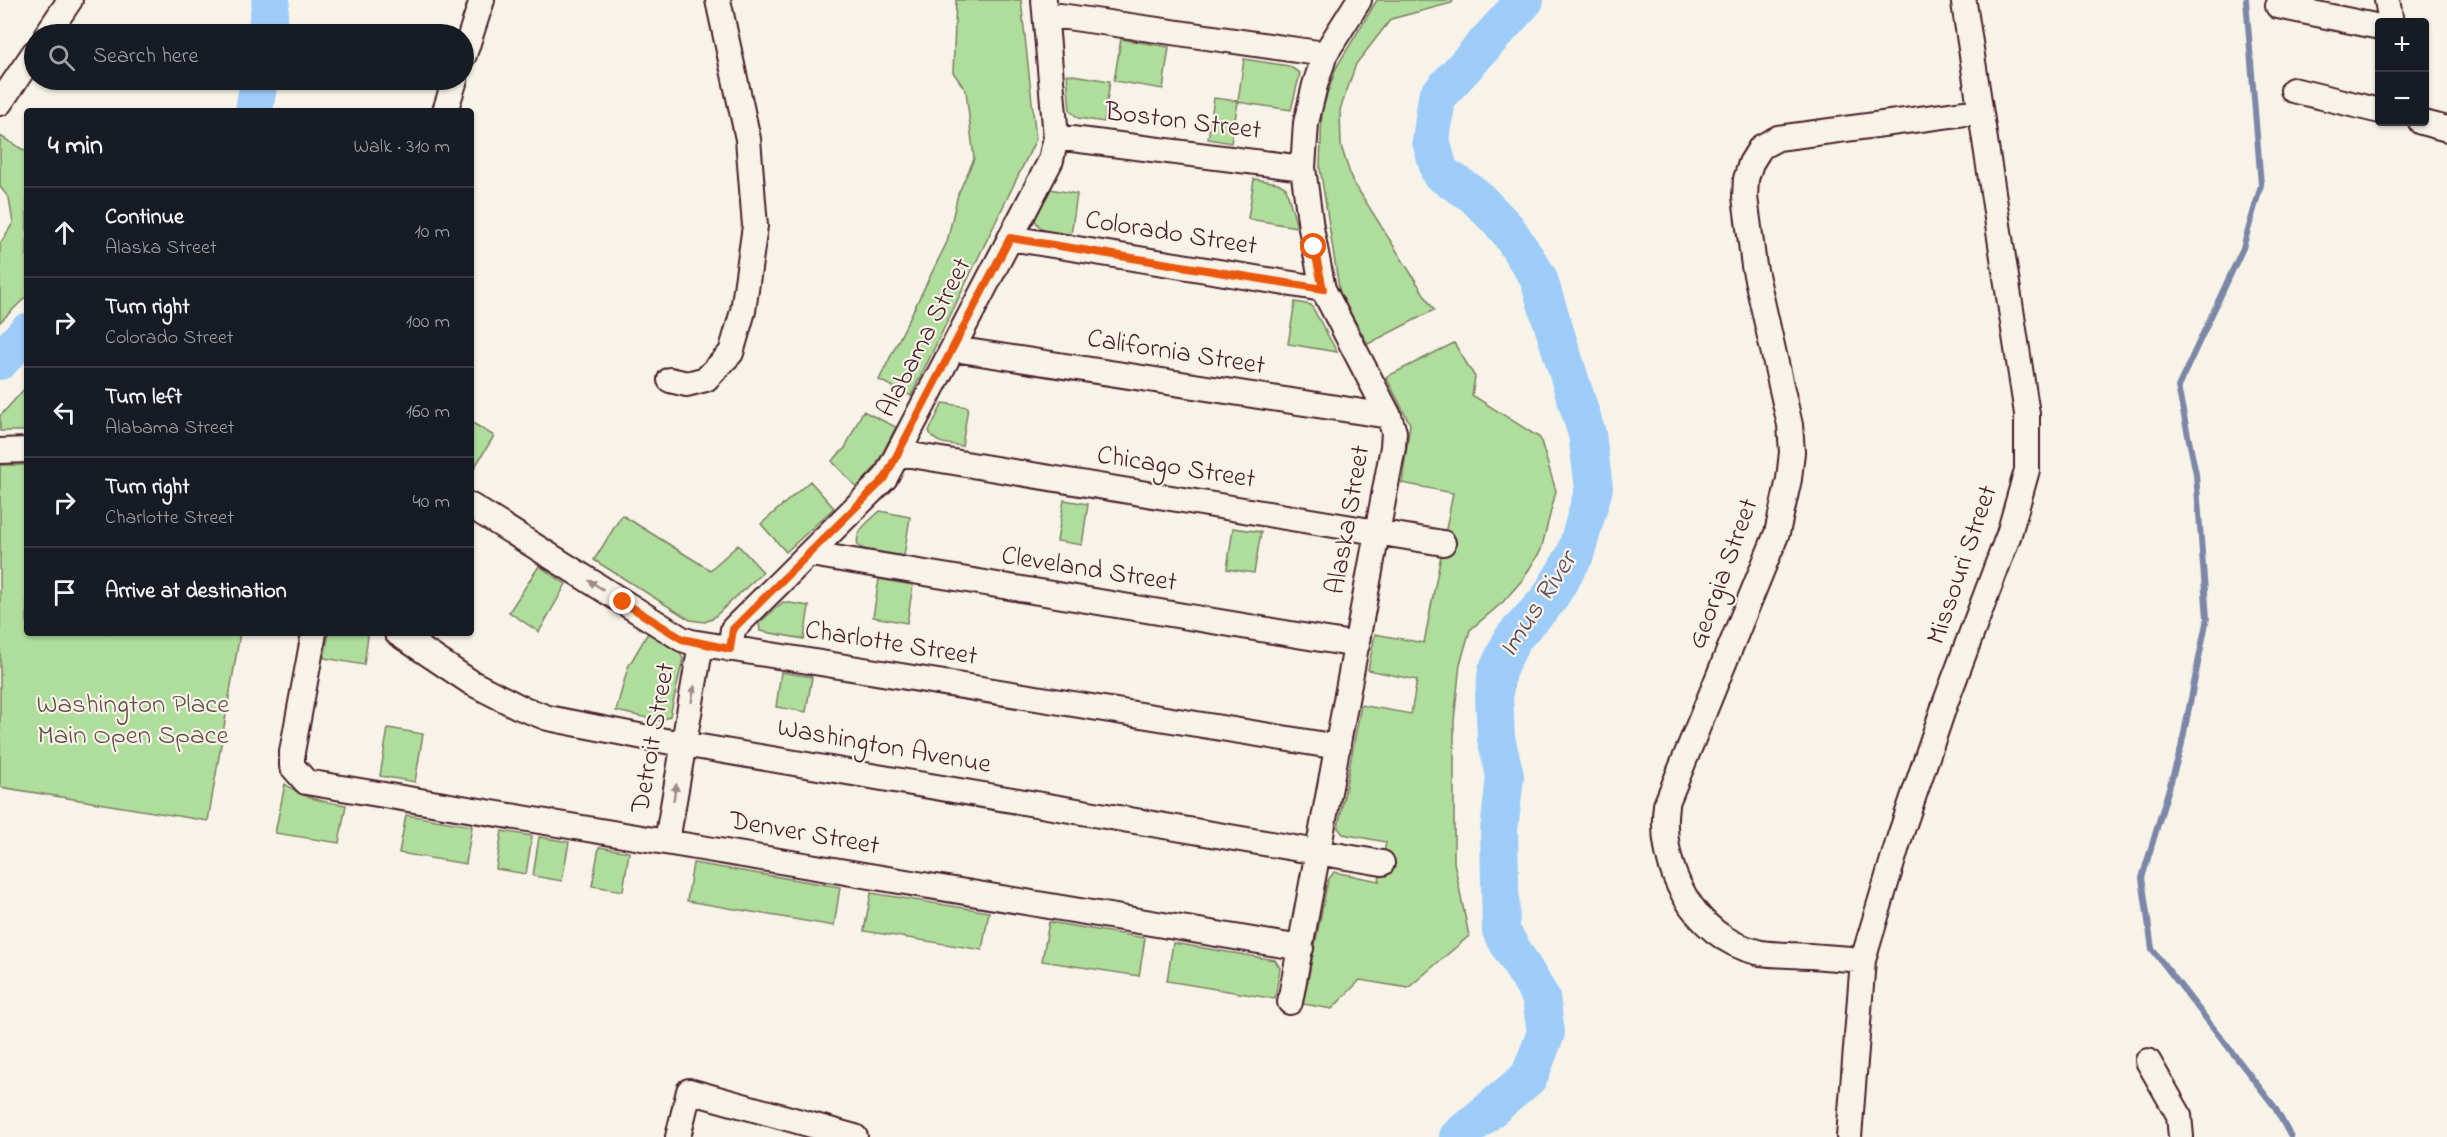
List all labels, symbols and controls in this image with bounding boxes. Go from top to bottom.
map controls [2375,18,2429,126]
button: + [2375,18,2429,72]
search box [24,24,474,90]
icon: search [45,41,78,74]
text: Search here [93,41,198,73]
button: − [2375,72,2429,126]
street label: Boston Street [1102,93,1263,151]
text: 4 min [48,128,103,166]
text: Walk · 310 m [354,133,450,162]
street label: Colorado Street [1082,201,1260,267]
text: Continue [105,202,184,234]
icon: ahead [48,216,81,249]
text: 10 m [414,218,450,247]
route start [1300,233,1326,259]
text: Alaska Street [105,234,217,263]
street label: Alabama Street [868,251,982,425]
text: Turn right [105,292,190,324]
icon: right [48,306,81,339]
text: 100 m [406,308,450,337]
street label: California Street [1084,320,1268,386]
text: Colorado Street [105,324,234,353]
text: Turn left [105,382,182,414]
icon: left [48,396,81,429]
text: 160 m [406,398,450,427]
text: Alabama Street [105,414,235,443]
street label: Chicago Street [1094,436,1258,500]
street label: Alaska Street [1317,442,1381,598]
text: Turn right [105,472,190,504]
street label: Missouri Street [1918,480,2008,650]
icon: right [48,486,81,519]
text: 40 m [413,488,450,517]
street label: Georgia Street [1679,493,1769,655]
text: Charlotte Street [105,504,234,533]
street label: Cleveland Street [998,537,1180,603]
water label: Imus River [1489,541,1590,666]
icon: arrive [48,576,81,609]
text: Arrive at destination [105,576,287,608]
one-way arrow [588,579,604,590]
route end [609,588,635,614]
street label: Charlotte Street [802,611,980,677]
street label: Detroit Street [621,660,686,817]
one-way arrow [688,684,697,703]
park label: Washington Place Main Open Space [37,686,230,756]
street label: Washington Avenue [774,709,995,785]
one-way arrow [671,783,680,802]
street label: Denver Street [725,801,882,866]

